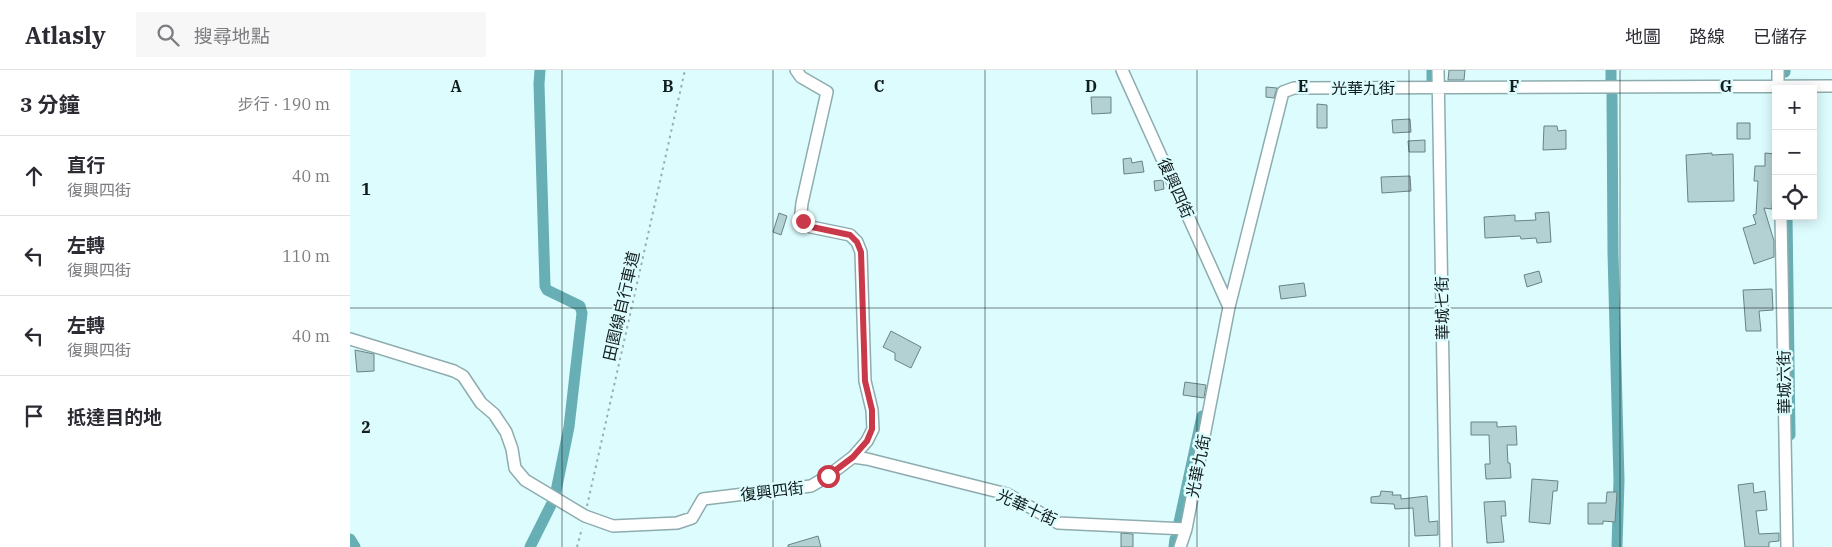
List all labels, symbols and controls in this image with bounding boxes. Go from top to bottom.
search box [136,12,486,57]
text: Atlasly [25,19,106,51]
icon: search [154,21,182,49]
text: 搜尋地點 [194,24,270,48]
text: 地圖 [1625,25,1661,48]
text: 路線 [1689,25,1725,48]
text: 已儲存 [1753,25,1807,48]
text: A [450,76,462,96]
text: B [662,76,674,96]
text: C [874,76,884,96]
text: D [1085,76,1097,96]
text: E [1298,76,1308,96]
text: F [1509,76,1519,96]
text: G [1720,76,1732,96]
street label: 光華九街 [1331,78,1395,98]
map controls [1772,85,1817,220]
button: + [1772,85,1817,130]
text: 3 分鐘 [20,90,79,118]
text: 步行 · 190 m [238,94,330,114]
button: − [1772,130,1817,175]
text: 直行 [67,153,105,177]
street label: 復興四街 [1154,155,1198,221]
icon: ahead [20,162,48,190]
text: 40 m [292,166,330,186]
button: locate [1772,175,1817,220]
text: 1 [361,179,371,199]
text: 復興四街 [67,180,131,200]
route end [792,210,815,233]
text: 左轉 [67,233,105,257]
icon: left [20,242,48,270]
text: 110 m [282,246,330,266]
street label: 田園線自行車道 [599,249,643,363]
text: 復興四街 [67,260,131,280]
street label: 華城七街 [1431,276,1453,340]
text: 左轉 [67,313,105,337]
icon: left [20,322,48,350]
text: 40 m [292,326,330,346]
text: 復興四街 [67,340,131,360]
street label: 華城六街 [1773,350,1795,414]
icon: arrive [20,402,48,430]
text: 抵達目的地 [67,405,162,429]
text: 2 [361,417,371,437]
street label: 光華九街 [1182,433,1214,499]
route start [817,465,840,488]
street label: 復興四街 [739,477,805,505]
street label: 光華十街 [994,484,1060,530]

